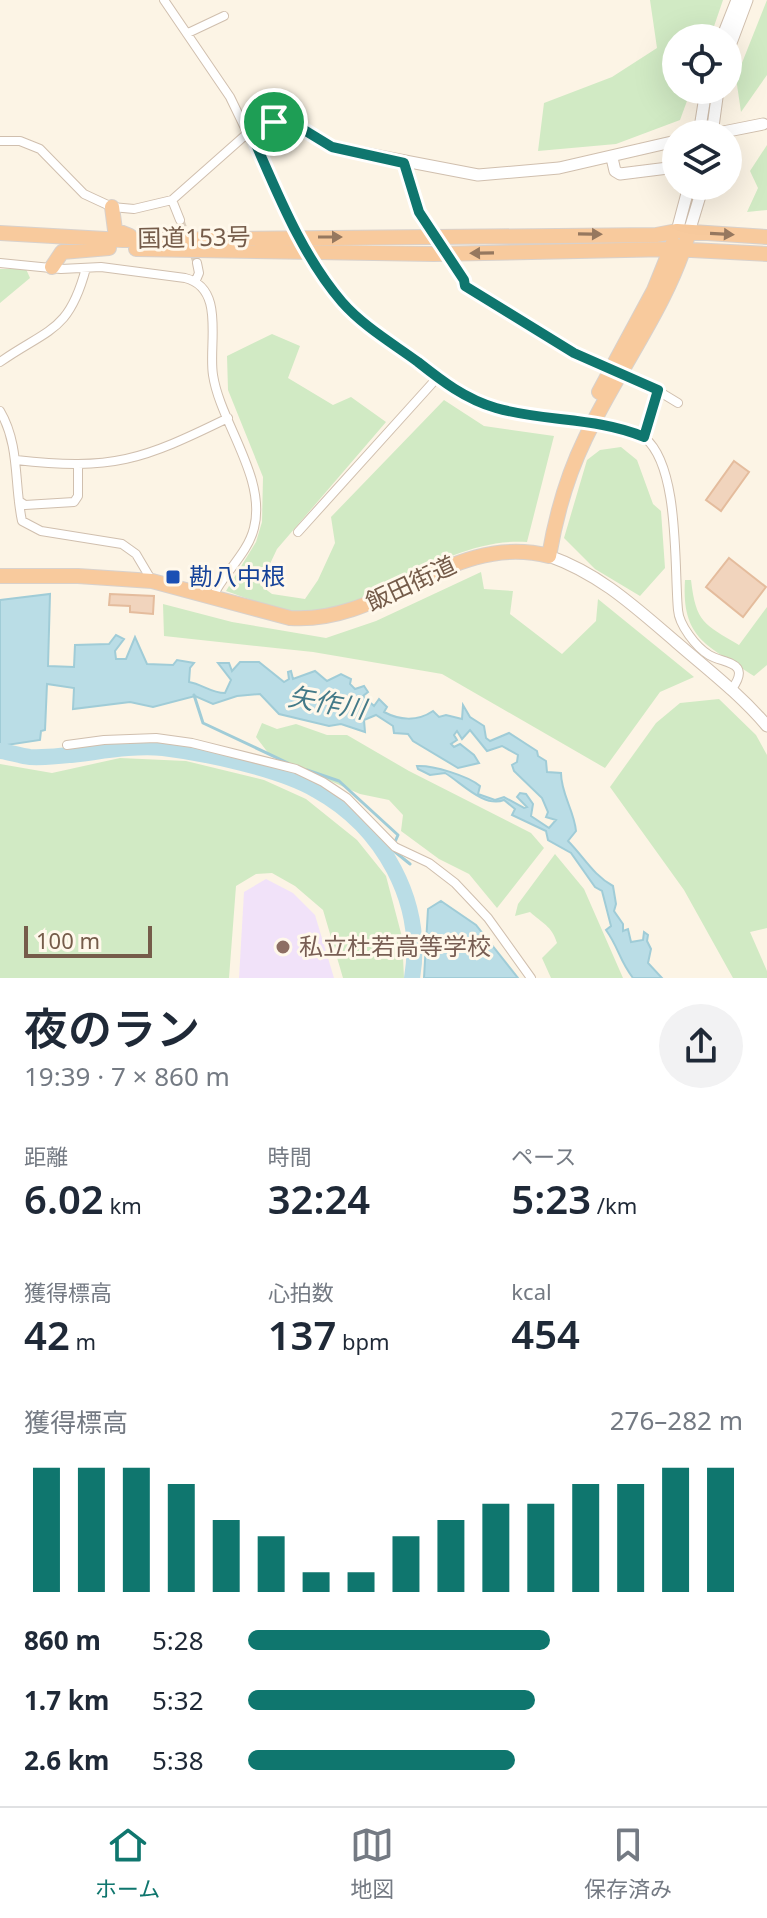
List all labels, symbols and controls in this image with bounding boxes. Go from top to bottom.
map controls [662,24,742,200]
button: locate [662,24,742,104]
pin [240,88,308,156]
icon: arrive [252,100,296,144]
button: layers [662,120,742,200]
street label: 国道153号 [137,219,251,254]
one-way arrow [578,228,603,240]
one-way arrow [710,228,735,241]
one-way arrow [318,231,343,243]
one-way arrow [469,247,494,259]
street label: 飯田街道 [360,547,461,618]
place label: 勘八中根 [189,559,285,592]
marker: 勘八中根 [164,568,182,586]
water label: 矢作川 [286,678,372,727]
scale bar [24,922,152,958]
text: 100 m [36,925,100,955]
place label: 私立杜若高等学校 [299,929,491,962]
marker: 私立杜若高等学校 [274,938,292,956]
text: 夜のラン [24,998,200,1058]
button: share [659,1004,743,1088]
text: 19:39 · 7 × 860 m [24,1058,230,1094]
text: 距離 [24,1141,68,1171]
text: 時間 [268,1141,312,1171]
text: ペース [511,1141,576,1171]
text: 6.02 [24,1171,104,1226]
text: 32:24 [268,1171,370,1226]
text: 5:23 [511,1171,591,1226]
text: km [104,1190,142,1220]
text: /km [591,1190,637,1220]
text: kcal [511,1276,552,1306]
text: 獲得標高 [24,1277,112,1307]
text: 心拍数 [268,1277,334,1307]
text: 454 [511,1306,580,1361]
text: 42 [24,1307,70,1362]
text: 137 [268,1307,336,1362]
text: m [70,1326,96,1356]
text: bpm [336,1326,390,1356]
text: 276–282 m [610,1402,743,1438]
text: 獲得標高 [24,1404,128,1440]
text: 860 m [24,1622,101,1658]
text: 5:28 [152,1622,204,1658]
text: 1.7 km [24,1682,109,1718]
text: 5:32 [152,1682,204,1718]
text: 2.6 km [24,1742,109,1778]
text: 5:38 [152,1742,204,1778]
tab: ホーム [95,1823,160,1903]
tab: 地図 [350,1823,394,1903]
tab: 保存済み [584,1823,672,1903]

